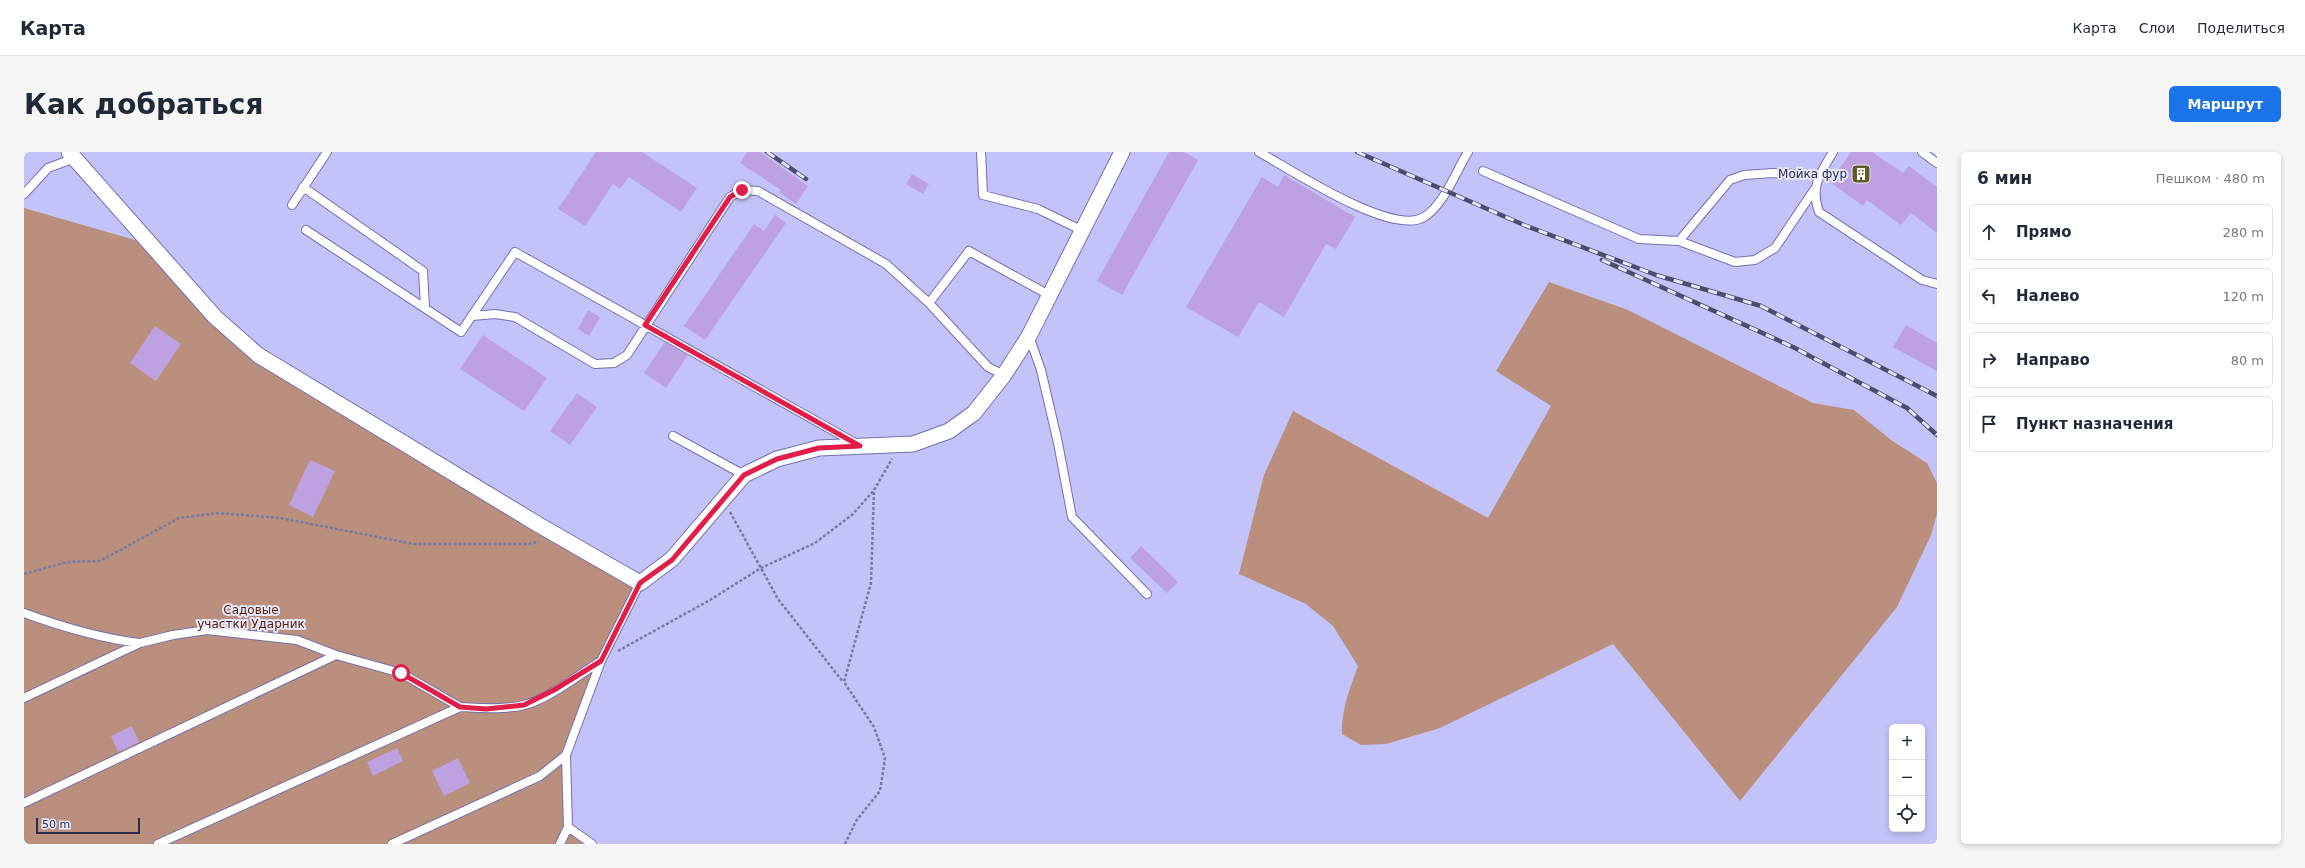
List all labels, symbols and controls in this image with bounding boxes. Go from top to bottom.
text: Карта [20,17,86,39]
text: Карта [2073,20,2117,36]
text: Слои [2139,20,2175,36]
text: Поделиться [2197,20,2285,36]
button: Маршрут [2169,86,2281,122]
text: Как добраться [24,88,263,121]
building icon: Мойка фур [1850,163,1872,185]
place label: Мойка фур [1778,167,1847,181]
text: 6 мин [1977,168,2032,188]
text: Пешком · 480 m [2156,171,2265,186]
route end [733,181,751,199]
icon: ahead [1978,221,2000,243]
text: Прямо [2016,223,2072,241]
text: 280 m [2222,225,2264,240]
icon: left [1978,285,2000,307]
text: Налево [2016,287,2080,305]
text: 120 m [2222,289,2264,304]
icon: right [1978,349,2000,371]
text: Направо [2016,351,2090,369]
text: 80 m [2231,353,2264,368]
icon: arrive [1978,413,2000,435]
text: Пункт назначения [2016,415,2173,433]
park label: Садовые участки Ударник [197,603,305,631]
route start [392,664,410,682]
map controls [1889,724,1925,832]
button: + [1889,724,1925,760]
button: − [1889,760,1925,796]
button: locate [1889,796,1925,832]
scale bar [36,816,140,835]
text: 50 m [42,818,70,831]

